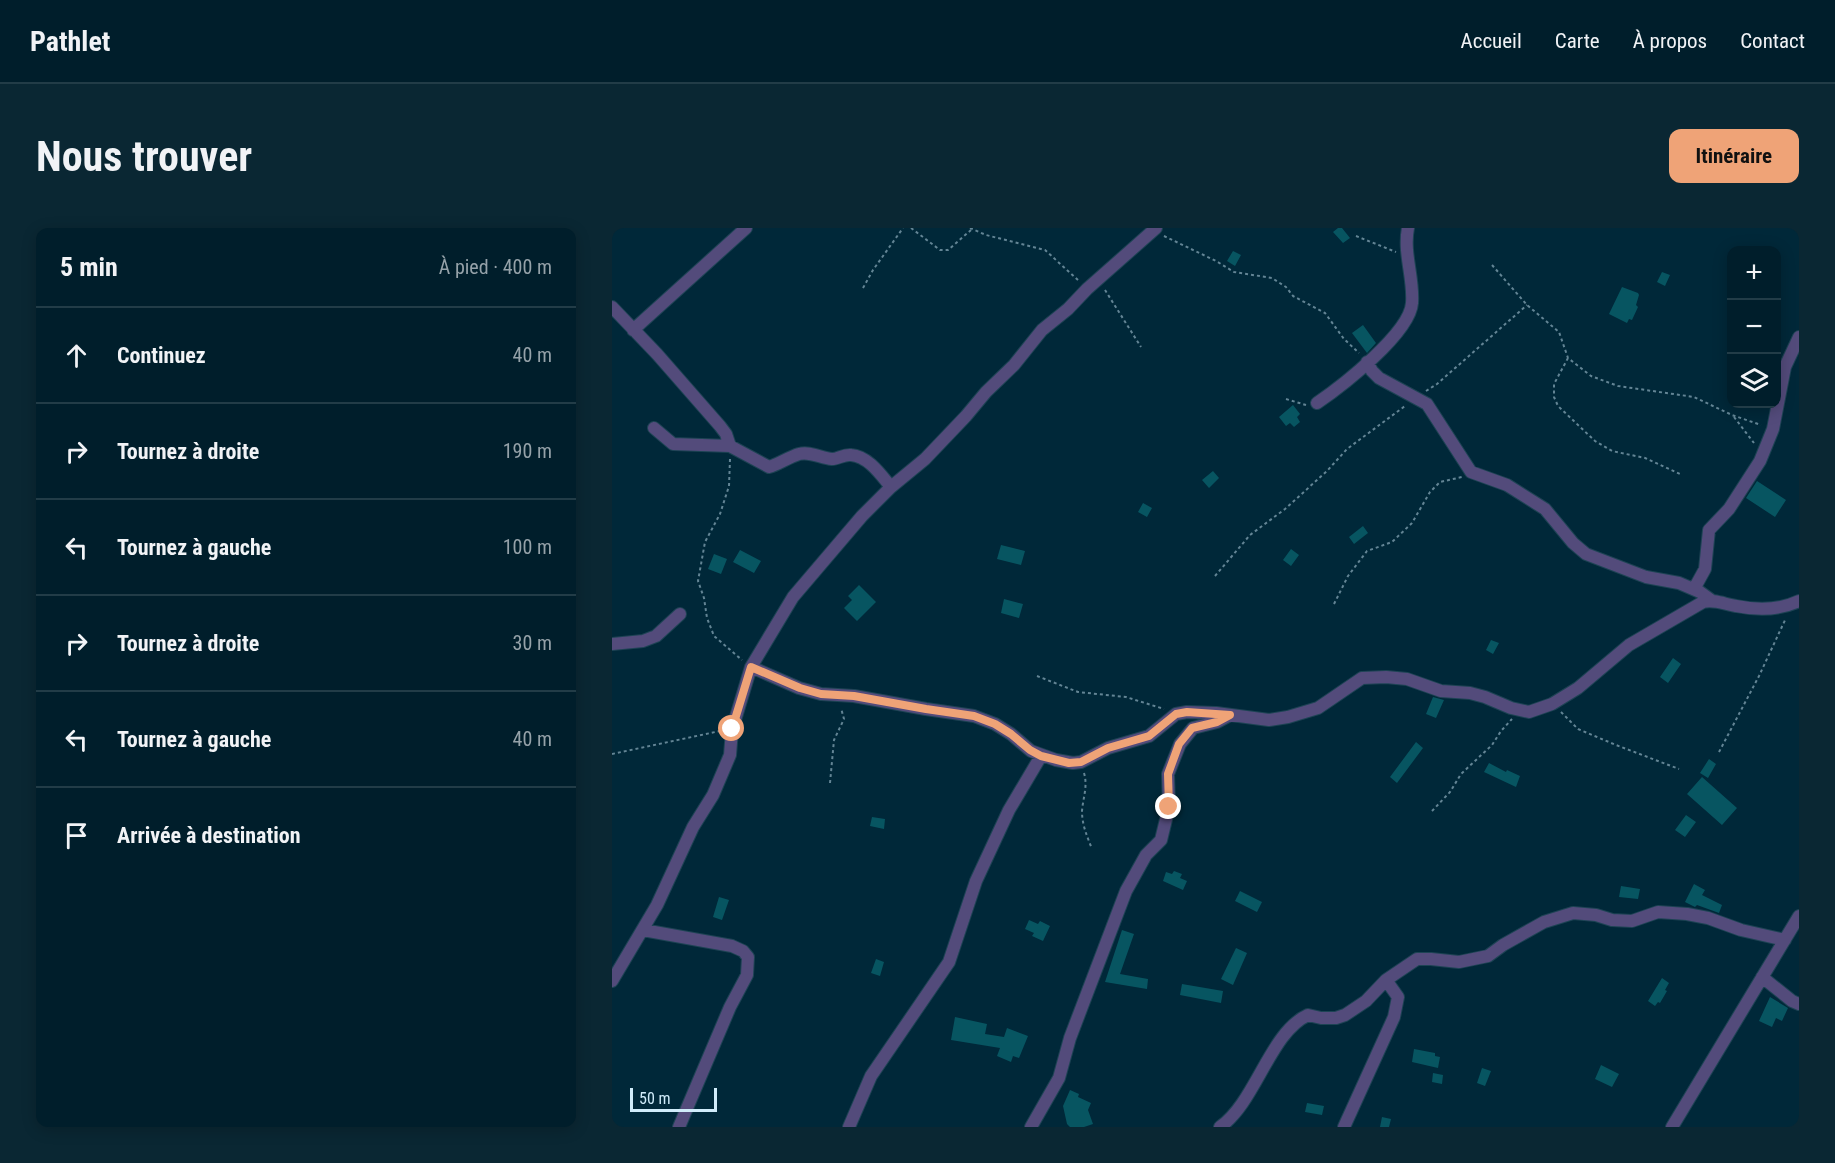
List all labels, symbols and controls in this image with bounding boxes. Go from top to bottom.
text: Pathlet [30,25,110,58]
text: Accueil [1461,29,1522,53]
text: Carte [1555,29,1600,53]
text: À propos [1633,29,1707,53]
text: Contact [1740,29,1805,53]
button: Itinéraire [1669,129,1799,183]
text: Nous trouver [36,132,252,181]
map controls [1727,246,1781,408]
button: + [1727,246,1781,300]
text: 5 min [60,252,118,282]
text: À pied · 400 m [439,255,552,279]
button: − [1727,300,1781,354]
icon: ahead [60,339,93,372]
text: Continuez [117,343,206,368]
text: 40 m [513,343,552,367]
button: layers [1727,354,1781,408]
icon: right [60,435,93,468]
text: Tournez à droite [117,439,259,464]
text: 190 m [503,439,552,463]
icon: left [60,531,93,564]
text: Tournez à gauche [117,535,271,560]
text: 100 m [503,535,552,559]
icon: right [60,627,93,660]
text: Tournez à droite [117,631,259,656]
text: 30 m [513,631,552,655]
route start [718,715,744,741]
icon: left [60,723,93,756]
text: Tournez à gauche [117,727,271,752]
text: 40 m [513,727,552,751]
route end [1155,793,1181,819]
icon: arrive [60,819,93,852]
text: Arrivée à destination [117,823,301,848]
scale bar [630,1085,717,1112]
text: 50 m [639,1089,671,1108]

